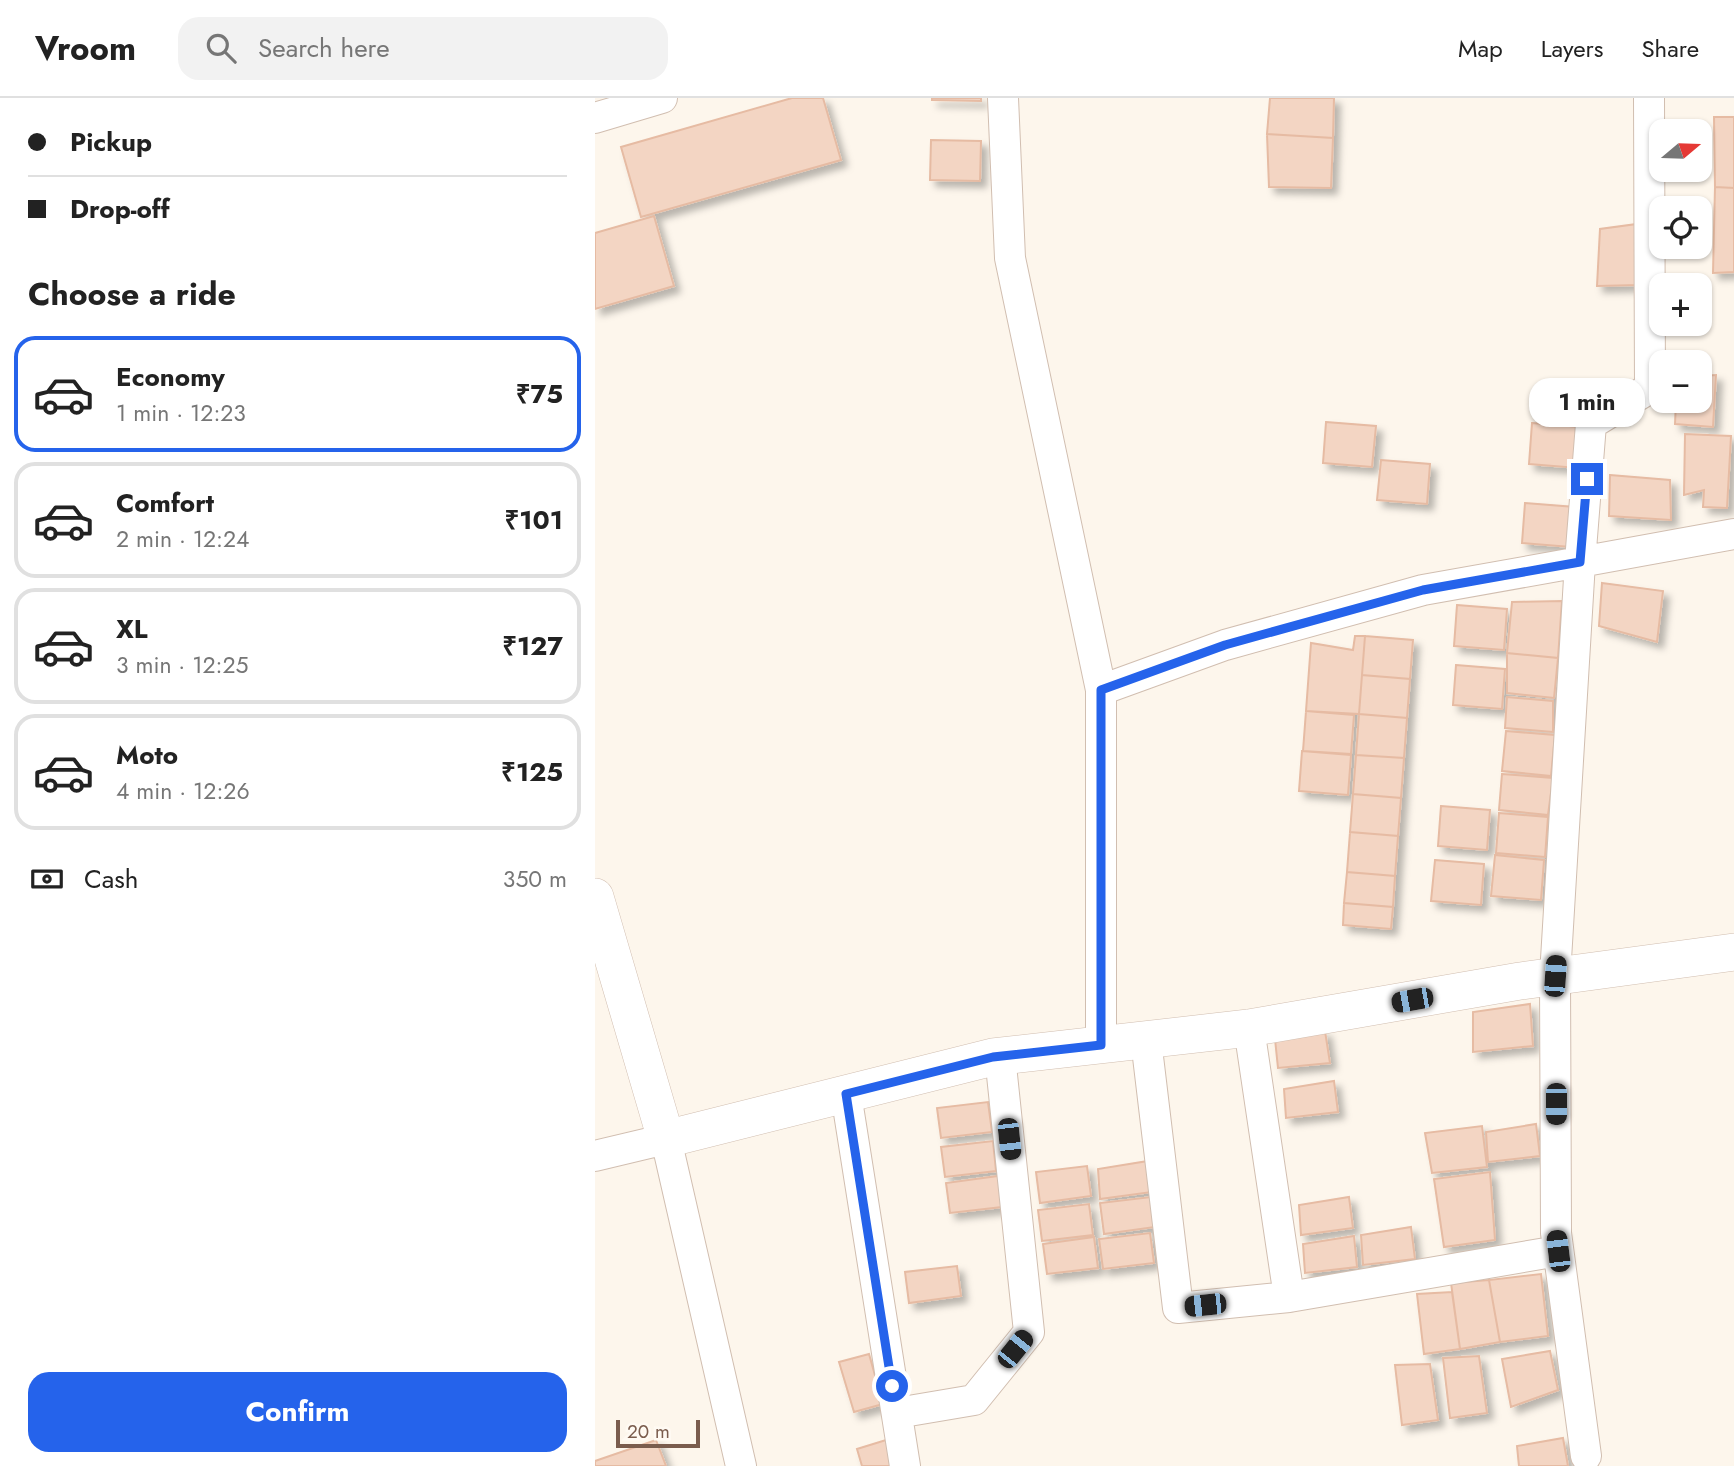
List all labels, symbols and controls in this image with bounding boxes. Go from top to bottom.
search box [178,17,668,80]
text: Vroom [35,25,136,72]
icon: search [202,29,240,67]
text: Search here [258,29,390,67]
text: Map [1458,31,1503,66]
text: Layers [1541,31,1603,66]
text: Share [1641,31,1699,66]
north arrow [1649,119,1711,182]
map controls [1649,119,1712,413]
text: Pickup [70,123,152,161]
text: Drop-off [70,190,170,228]
button: locate [1649,196,1712,259]
text: Choose a ride [28,271,236,317]
button: + [1649,273,1712,336]
button: − [1649,350,1712,413]
text: Economy [116,358,225,396]
icon: car [32,363,95,426]
text: ₹75 [516,375,563,413]
callout: 1 min [1529,378,1645,426]
text: 1 min [1558,385,1616,419]
text: 1 min · 12:23 [116,396,246,430]
route end [1571,463,1603,495]
text: Comfort [116,484,214,522]
icon: car [32,489,95,552]
text: ₹101 [504,501,563,539]
text: 2 min · 12:24 [116,522,250,556]
text: XL [116,610,148,648]
icon: car [32,615,95,678]
text: ₹127 [502,627,563,665]
text: 3 min · 12:25 [116,648,249,682]
text: Moto [116,736,178,774]
icon: car [32,741,95,804]
text: ₹125 [501,753,563,791]
text: 4 min · 12:26 [116,774,250,808]
icon: cash [28,860,66,898]
text: Cash [84,860,138,898]
text: 350 m [503,862,567,896]
car [1544,954,1567,998]
car [1390,986,1435,1014]
car [1546,1083,1567,1125]
car [997,1117,1022,1161]
car [1546,1229,1571,1273]
car [1184,1292,1227,1318]
car [994,1326,1037,1372]
route start [876,1370,908,1402]
button: Confirm [28,1372,567,1452]
scale bar [616,1417,700,1449]
text: 20 m [627,1418,670,1445]

